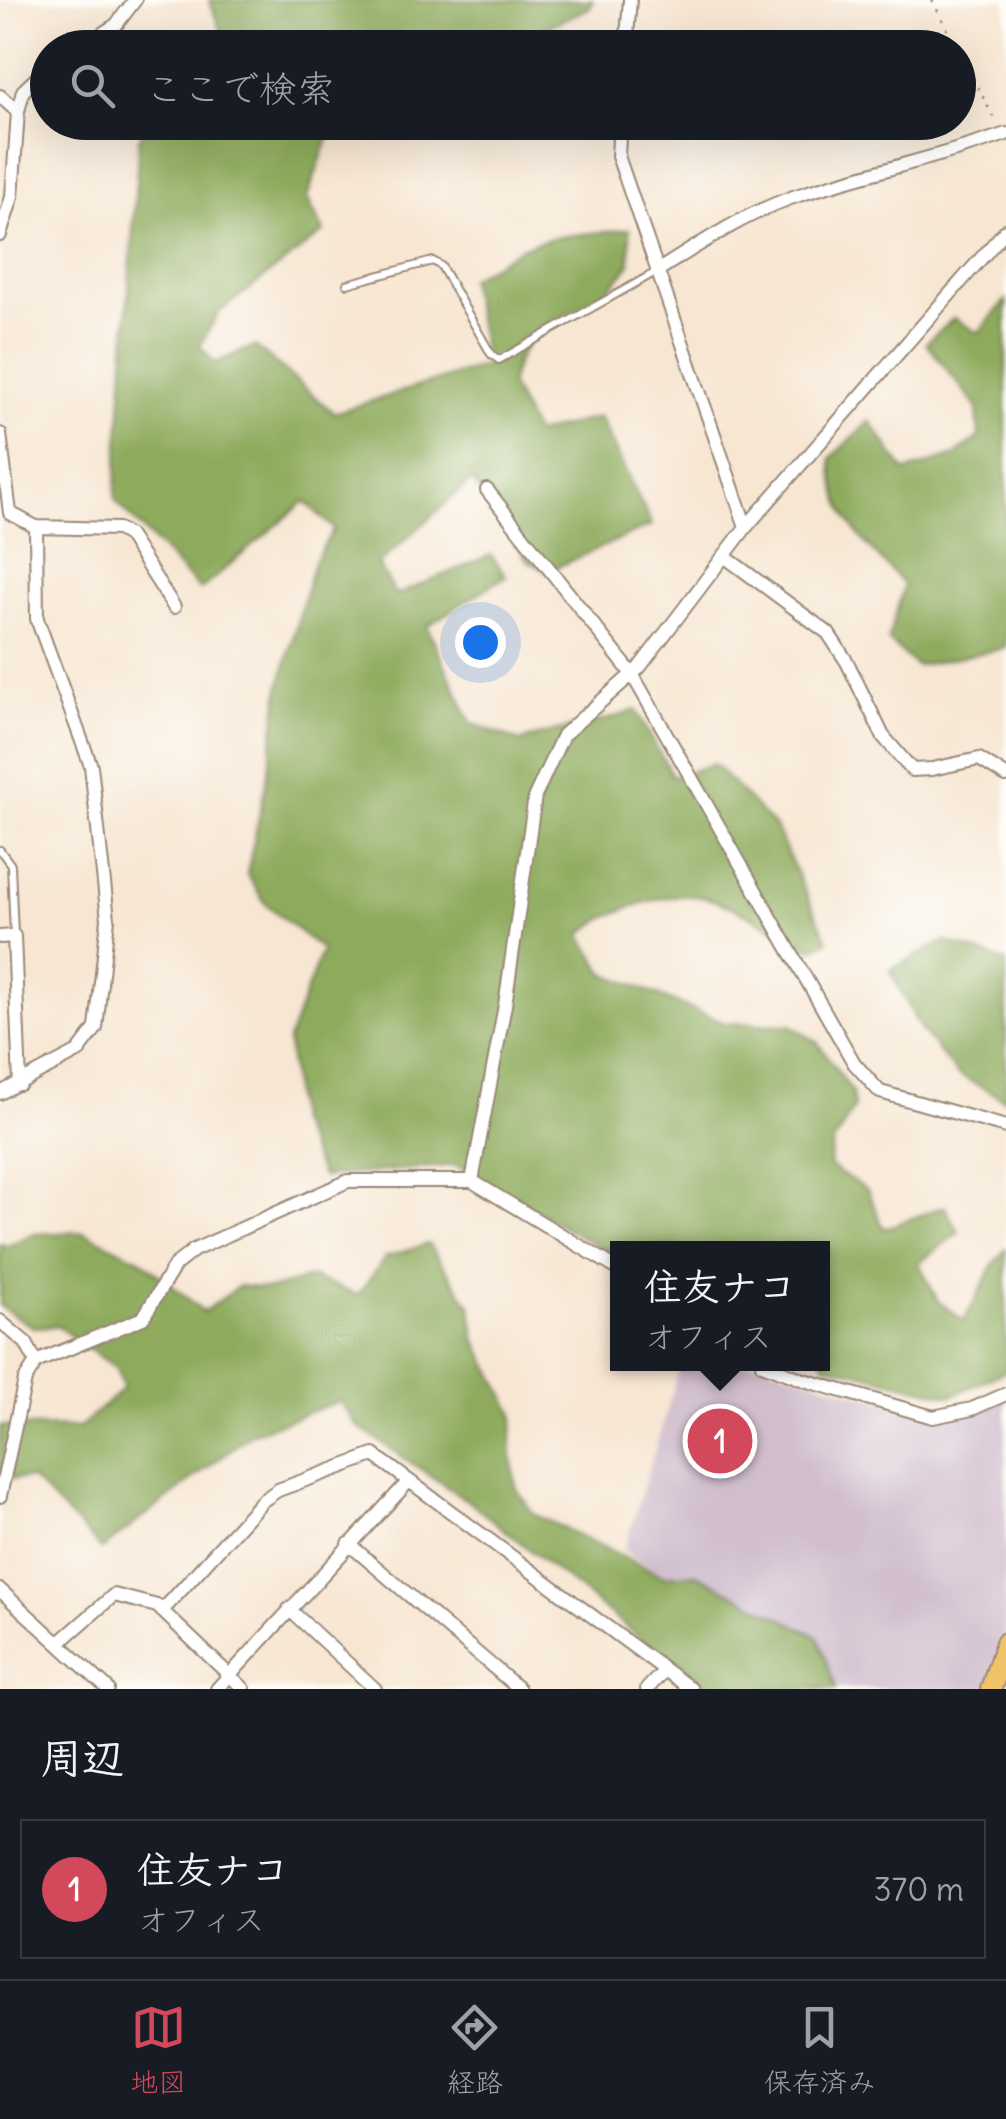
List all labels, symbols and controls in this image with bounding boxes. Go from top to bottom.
search box [30,30,976,140]
icon: search [65,58,120,113]
text: ここで検索 [145,65,335,112]
your location [455,617,506,668]
popup [610,1241,830,1371]
text: 住友ナコ [644,1263,796,1310]
text: オフィス [644,1316,772,1357]
pin: 1 [688,1404,752,1478]
text: 周辺 [40,1732,124,1784]
text: 住友ナコ [137,1846,289,1893]
text: 1 [68,1869,81,1910]
text: 370 m [873,1869,964,1910]
text: オフィス [137,1899,265,1940]
tab: 地図 [130,2000,186,2100]
tab: 経路 [447,2000,503,2100]
tab: 保存済み [764,2000,876,2100]

